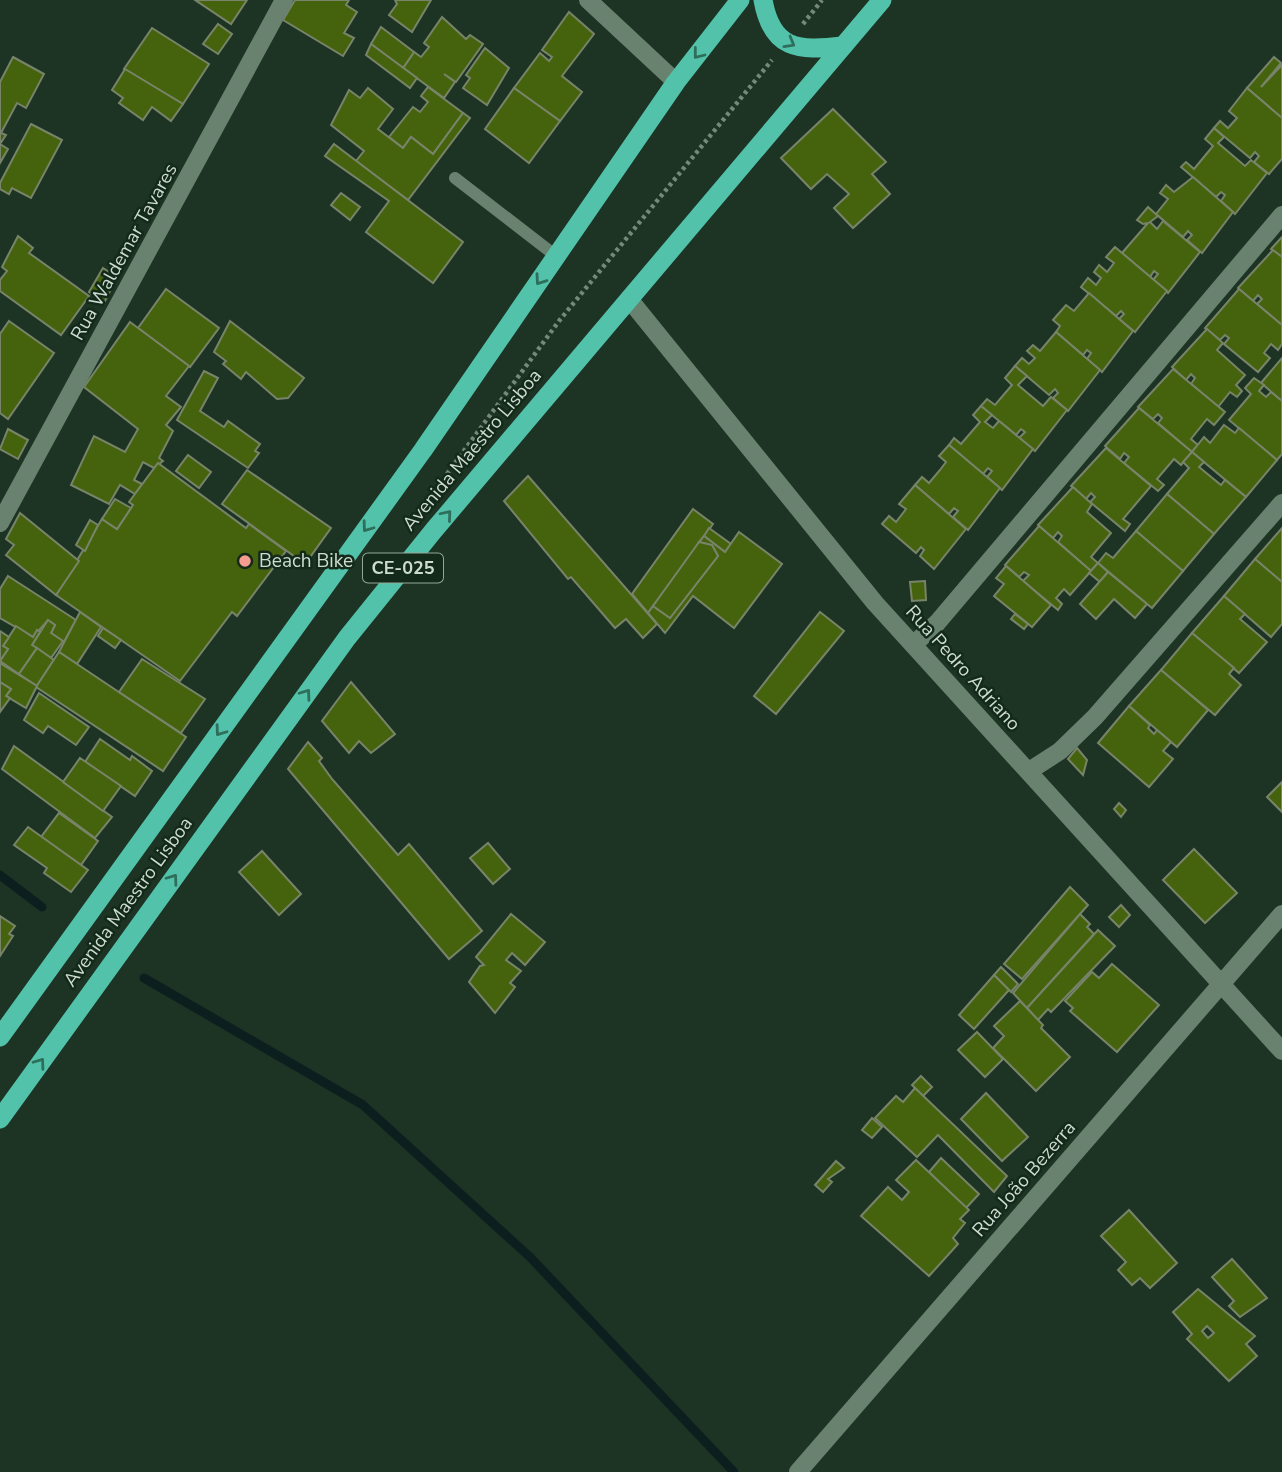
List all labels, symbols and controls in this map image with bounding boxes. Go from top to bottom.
one-way arrow [783,35,796,48]
one-way arrow [694,46,707,59]
street label: Rua Waldemar Tavares [65,159,183,345]
one-way arrow [536,272,548,285]
street label: Avenida Maestro Lisboa [396,363,548,537]
one-way arrow [438,511,451,523]
one-way arrow [363,519,375,532]
place label: Beach Bike [259,548,353,574]
marker: Beach Bike [237,553,253,569]
road number: CE-025 [363,554,443,582]
street label: Rua Pedro Adriano [900,600,1026,736]
one-way arrow [298,689,310,702]
one-way arrow [216,724,228,736]
street label: Avenida Maestro Lisboa [57,812,199,992]
one-way arrow [165,874,177,887]
one-way arrow [32,1058,44,1071]
street label: Rua João Bezerra [966,1115,1082,1243]

